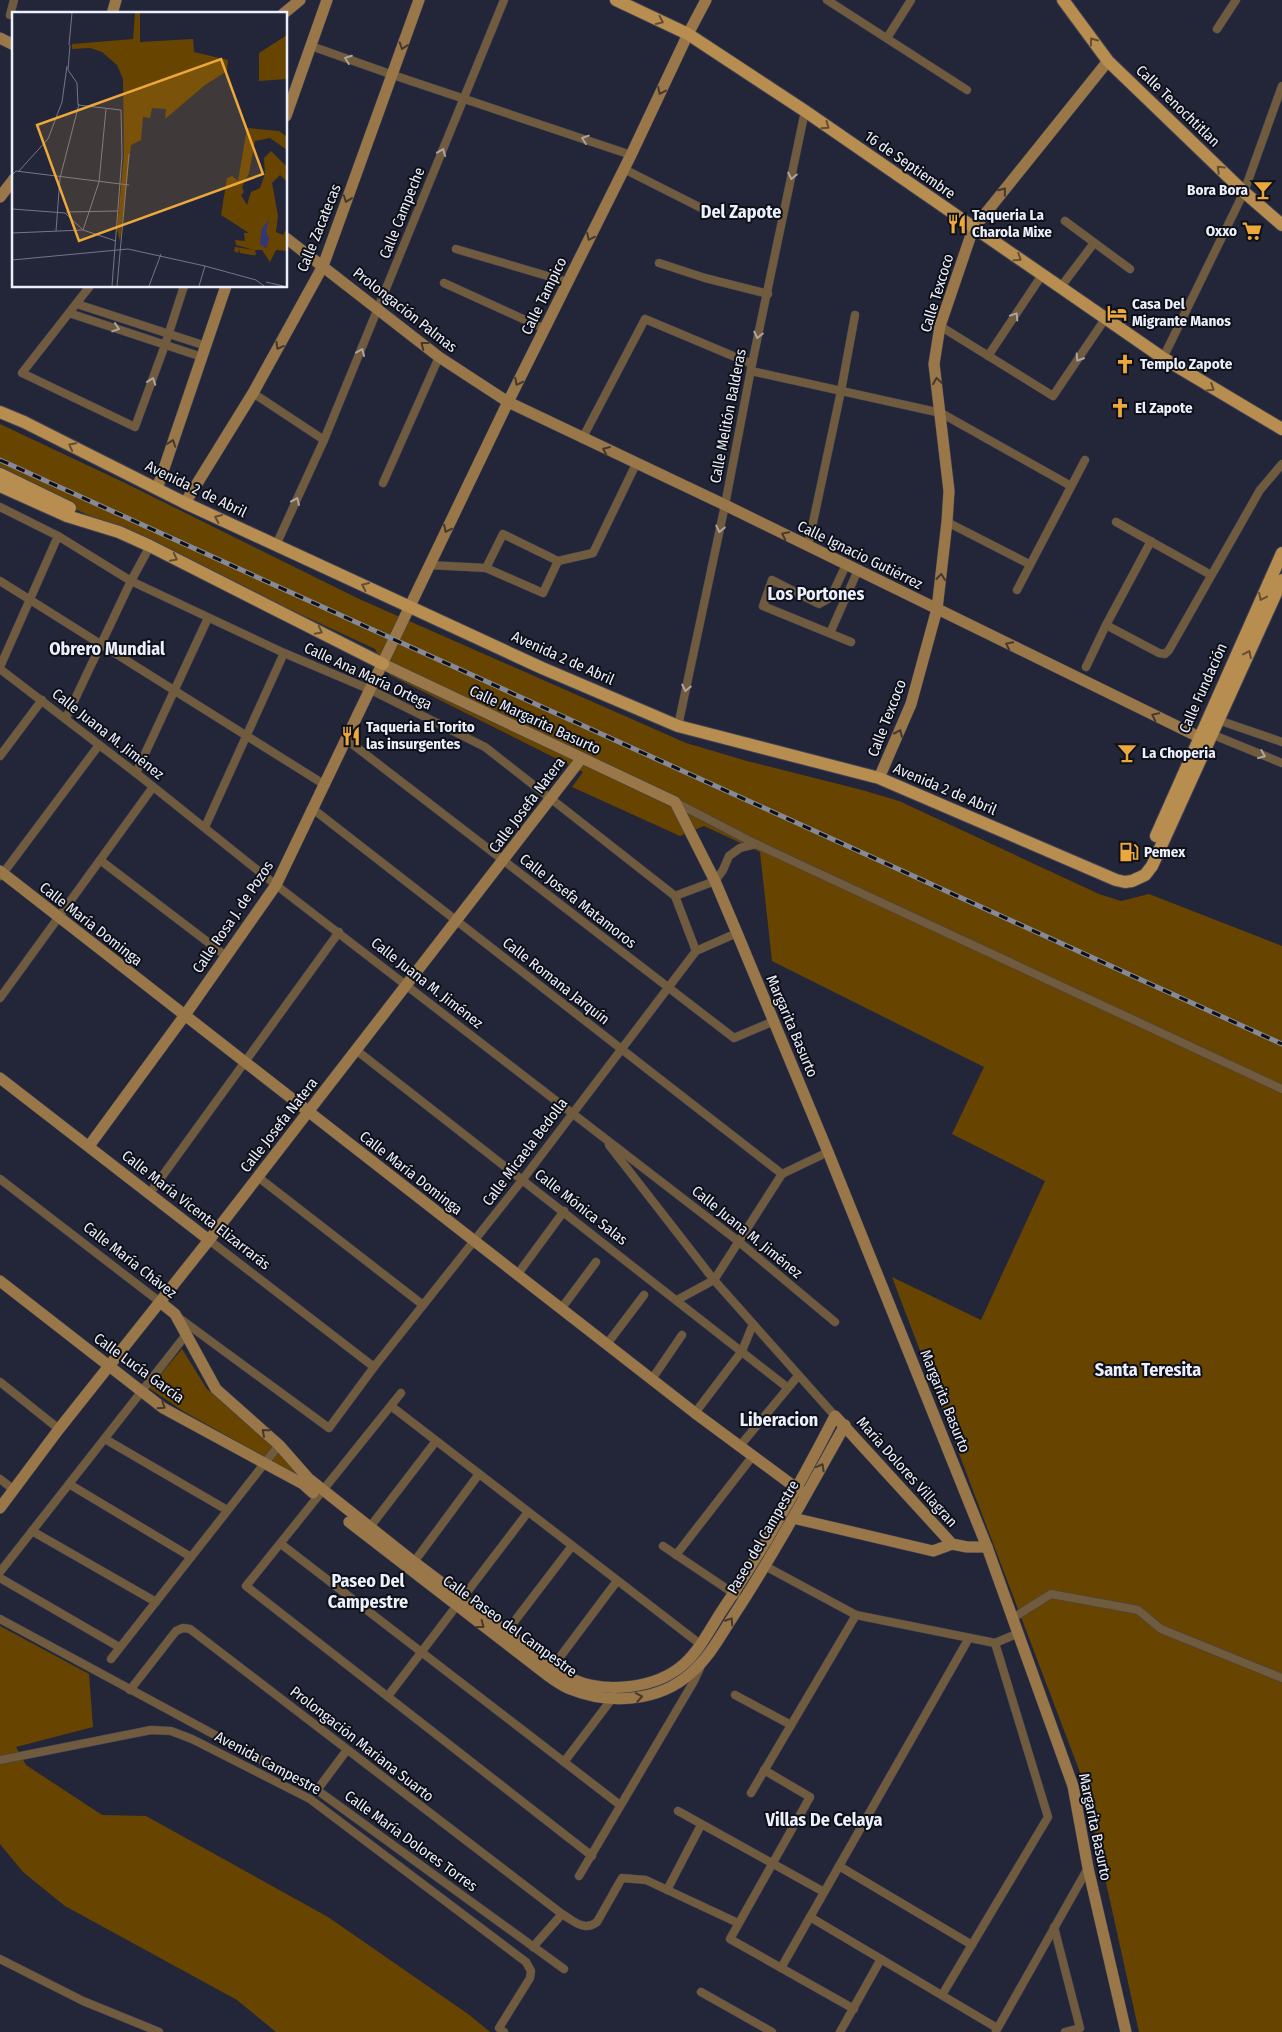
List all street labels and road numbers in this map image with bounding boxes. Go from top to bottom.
street label: Calle Tenochtitlan [1132,61,1224,151]
street label: 16 de Septiembre [861,127,959,203]
street label: Calle Campeche [375,165,429,261]
street label: Calle Zacatecas [293,181,345,275]
street label: Calle Texcoco [917,251,958,335]
street label: Calle Tampico [517,254,571,338]
street label: Prolongación Palmas [349,264,461,356]
street label: Calle Melitón Balderas [706,347,750,485]
street label: Avenida 2 de Abril [142,457,250,521]
street label: Calle Ignacio Gutiérrez [794,517,926,593]
street label: Avenida 2 de Abril [509,627,617,689]
street label: Calle Ana María Ortega [301,638,435,714]
street label: Calle Fundación [1175,640,1231,736]
street label: Calle Texcoco [864,677,910,759]
street label: Calle Margarita Basurto [466,682,604,758]
street label: Calle Juana M. Jiménez [49,685,168,783]
street label: Calle Josefa Natera [485,754,569,856]
street label: Avenida 2 de Abril [891,759,999,819]
street label: Calle Josefa Matamoros [516,850,640,952]
street label: Calle Rosa J. de Pozos [189,857,277,977]
street label: Calle María Dominga [36,878,146,970]
street label: Calle Juana M. Jiménez [368,934,487,1032]
street label: Calle Romana Jarquín [499,934,613,1028]
street label: Margarita Basurto [762,972,822,1080]
street label: Calle Josefa Natera [236,1074,322,1176]
street label: Calle Micaela Bedolla [479,1094,571,1210]
street label: Calle María Dominga [356,1127,466,1219]
street label: Calle María Vicenta Elizarrarás [118,1146,274,1274]
street label: Calle Mónica Salas [531,1165,631,1249]
street label: Calle Juana M. Jiménez [688,1182,806,1282]
street label: Calle María Chávez [80,1218,180,1302]
street label: Calle Lucía García [90,1329,188,1407]
street label: Margarita Basurto [916,1347,974,1455]
street label: María Dolores Villagran [853,1413,961,1531]
street label: Paseo del Campestre [723,1477,803,1597]
street label: Calle Paseo del Campestre [439,1571,581,1681]
street label: Prolongación Mariana Suarto [287,1682,437,1806]
street label: Avenida Campestre [212,1727,324,1799]
street label: Margarita Basurto [1075,1772,1115,1882]
street label: Calle María Dolores Torres [341,1787,481,1895]

